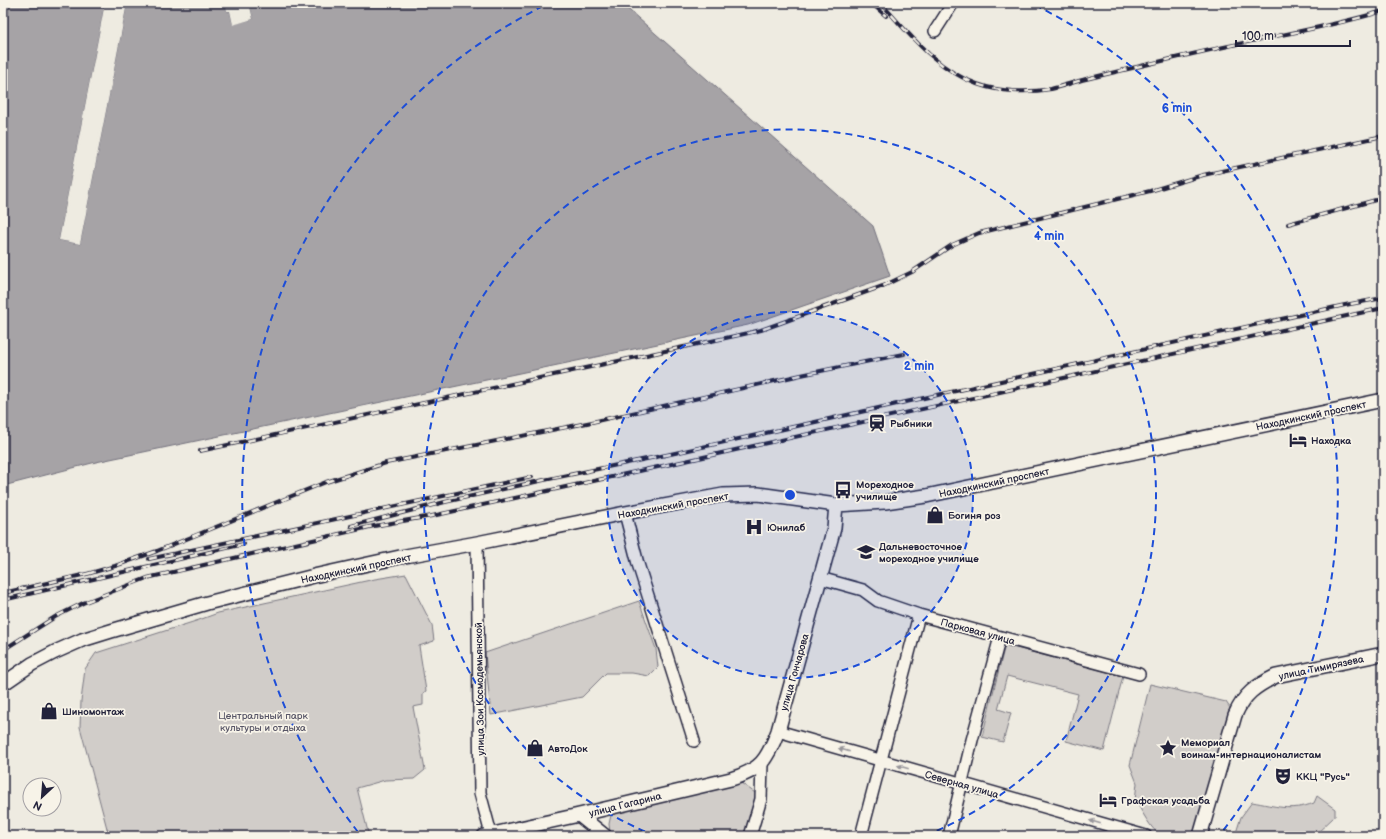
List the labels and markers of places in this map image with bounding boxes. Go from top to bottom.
station icon: Рыбники [867,413,887,433]
place label: Рыбники [890,418,932,430]
hotel icon: Находка [1288,430,1308,450]
place label: Находка [1311,435,1351,447]
place label: Мореходное училище [856,479,914,503]
bus stop icon: Мореходное училище [833,480,853,500]
centre of rings [783,488,797,502]
shop icon: Богиня роз [925,505,945,525]
place label: Богиня роз [948,510,1001,522]
hospital icon: Юнилаб [744,517,764,537]
place label: Юнилаб [767,522,806,534]
place label: Дальневосточное мореходное училище [879,541,979,565]
school or university icon: Дальневосточное мореходное училище [856,542,876,562]
shop icon: Шиномонтаж [39,701,59,721]
place label: Шиномонтаж [62,706,125,718]
place label: Мемориал воинам-интернационалистам [1181,737,1321,761]
shop icon: АвтоДок [525,738,545,758]
place icon: Мемориал воинам-интернационалистам [1158,738,1178,758]
place label: АвтоДок [547,743,588,755]
theatre icon: ККЦ "Русь" [1273,766,1293,786]
place label: ККЦ "Русь" [1296,771,1350,783]
hotel icon: Графская усадьба [1098,790,1118,810]
place label: Графская усадьба [1121,795,1210,807]

